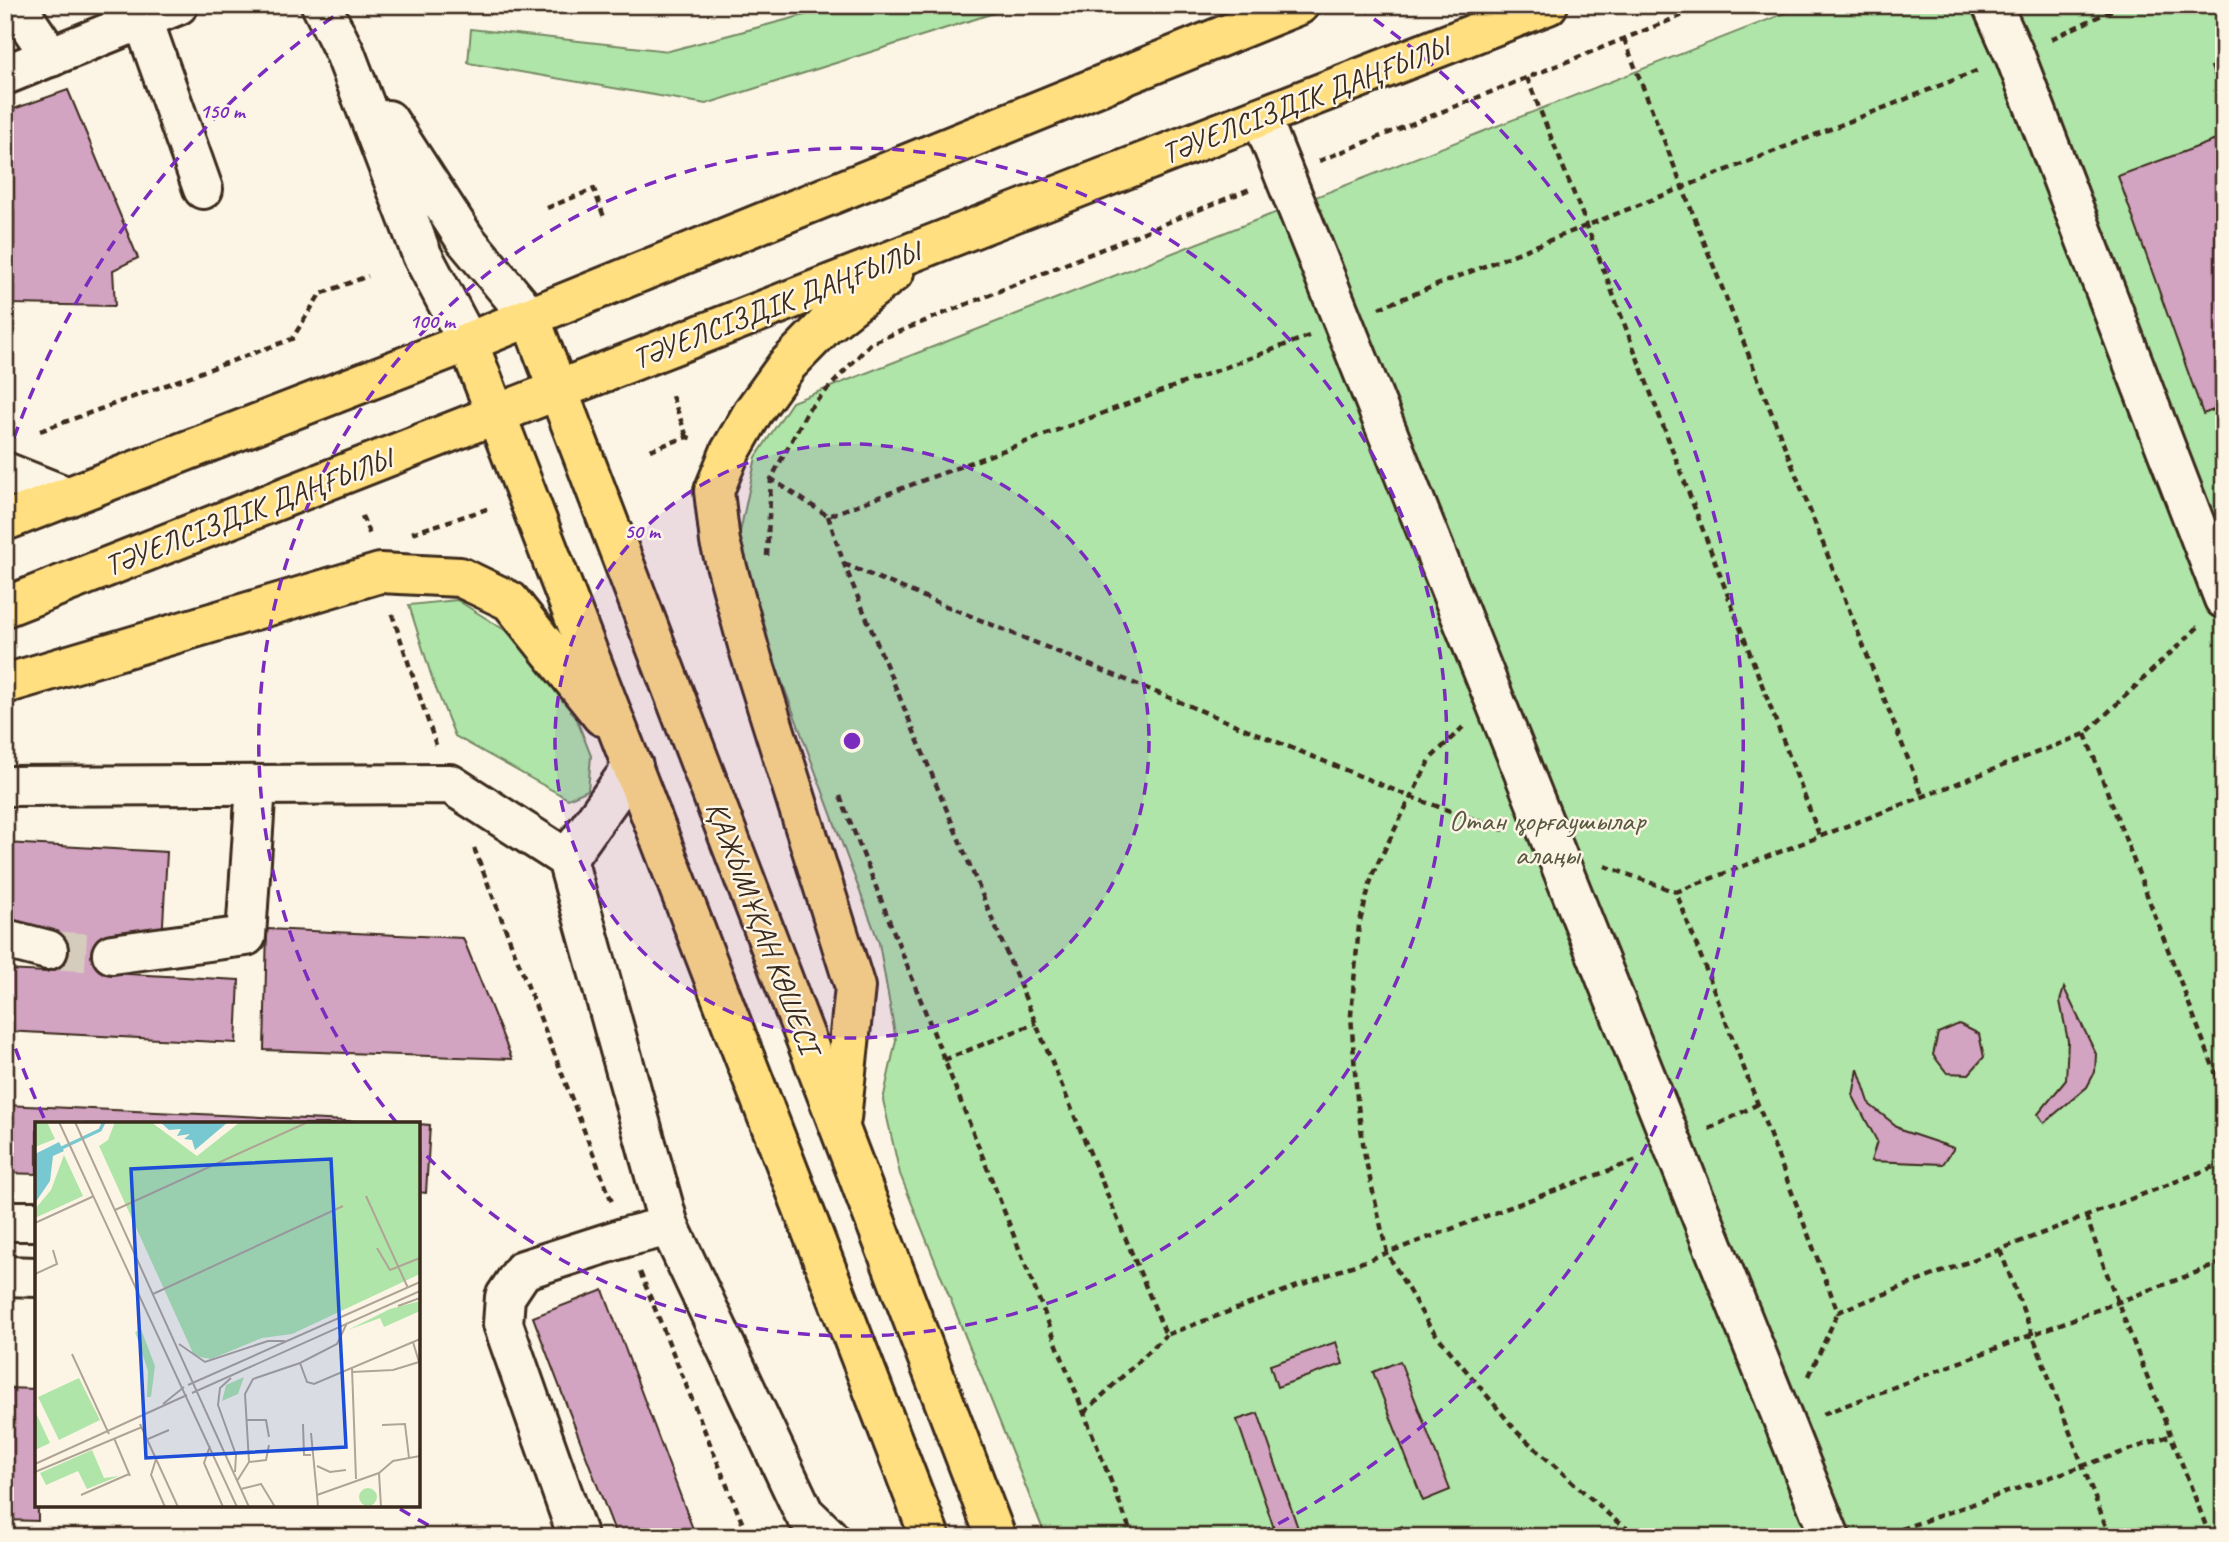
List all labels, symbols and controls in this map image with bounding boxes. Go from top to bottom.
street label: ТӘУЕЛСІЗДІК ДАҢҒЫЛЫ [1156,26,1459,172]
text: 150 m [199,98,247,124]
street label: ТӘУЕЛСІЗДІК ДАҢҒЫЛЫ [627,231,930,377]
text: 100 m [409,308,457,334]
street label: ТӘУЕЛСІЗДІК ДАҢҒЫЛЫ [99,438,402,584]
text: 50 m [624,518,662,544]
centre of rings [840,729,864,753]
street label: ҚАЖЫМҰҚАН КӨШЕСІ [697,796,831,1065]
park label: Отан қорғаушылар алаңы [1449,801,1647,873]
inset map [35,1122,420,1507]

